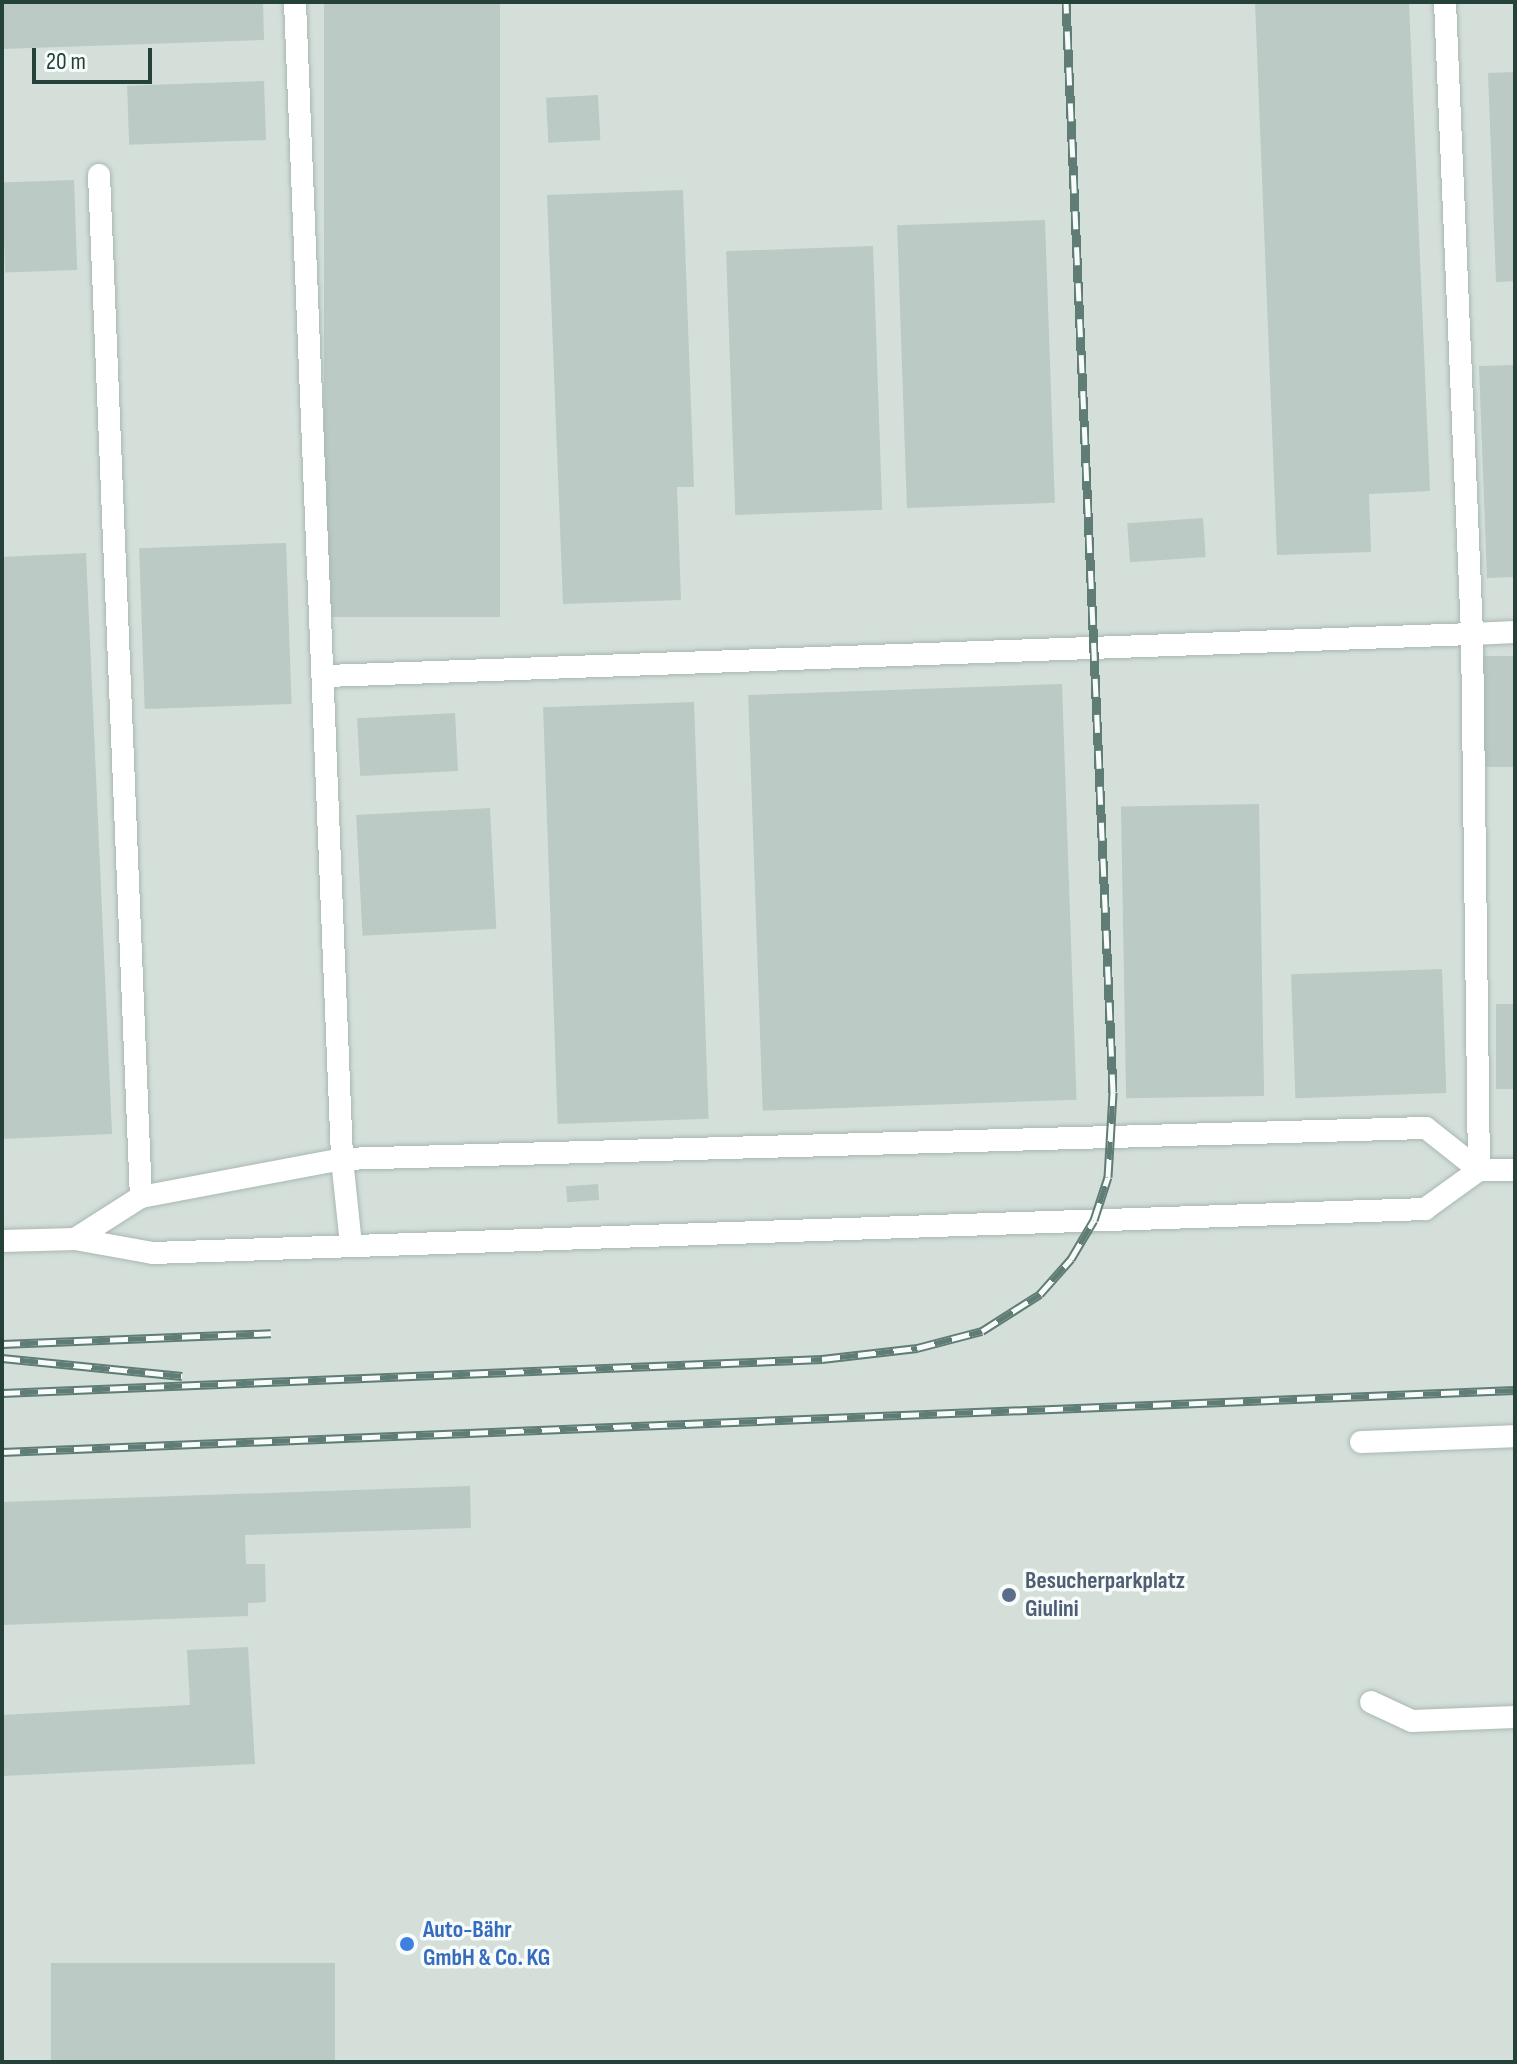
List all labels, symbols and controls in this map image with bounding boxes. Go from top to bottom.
scale bar [36,32,156,82]
text: 20 m [46,47,86,76]
place label: Besucherparkplatz Giulini [1025,1567,1185,1623]
marker: Besucherparkplatz Giulini [1000,1586,1018,1604]
place label: Auto-Bähr GmbH & Co. KG [423,1916,550,1972]
marker: Auto-Bähr GmbH & Co. KG [398,1935,416,1953]

